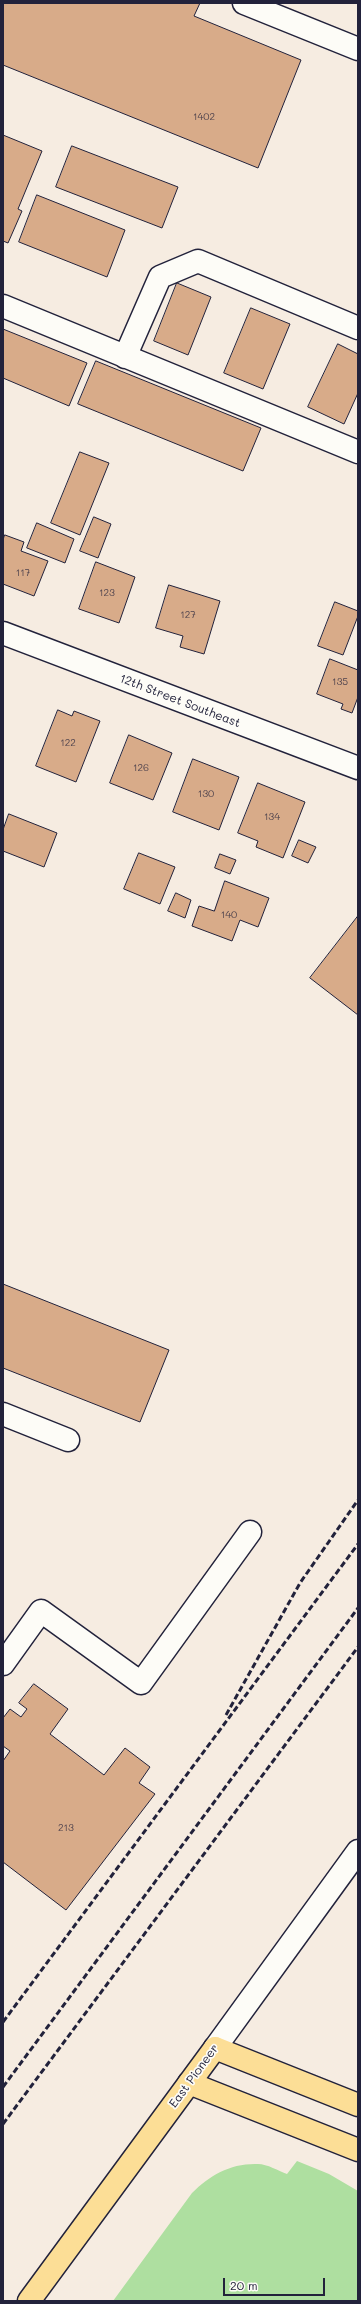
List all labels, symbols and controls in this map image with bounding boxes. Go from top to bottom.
house number: 1402 [193,111,215,123]
house number: 117 [16,567,30,579]
house number: 123 [99,587,115,599]
house number: 127 [180,609,196,621]
street label: 12th Street Southeast [117,671,243,731]
house number: 135 [332,676,348,688]
house number: 122 [60,737,76,749]
house number: 126 [133,762,149,774]
house number: 130 [198,788,214,800]
house number: 134 [264,811,280,823]
house number: 140 [221,909,237,921]
house number: 213 [58,1822,74,1834]
street label: East Pioneer [166,2041,222,2111]
scale bar [225,2270,327,2296]
text: 20 m [230,2277,258,2293]

